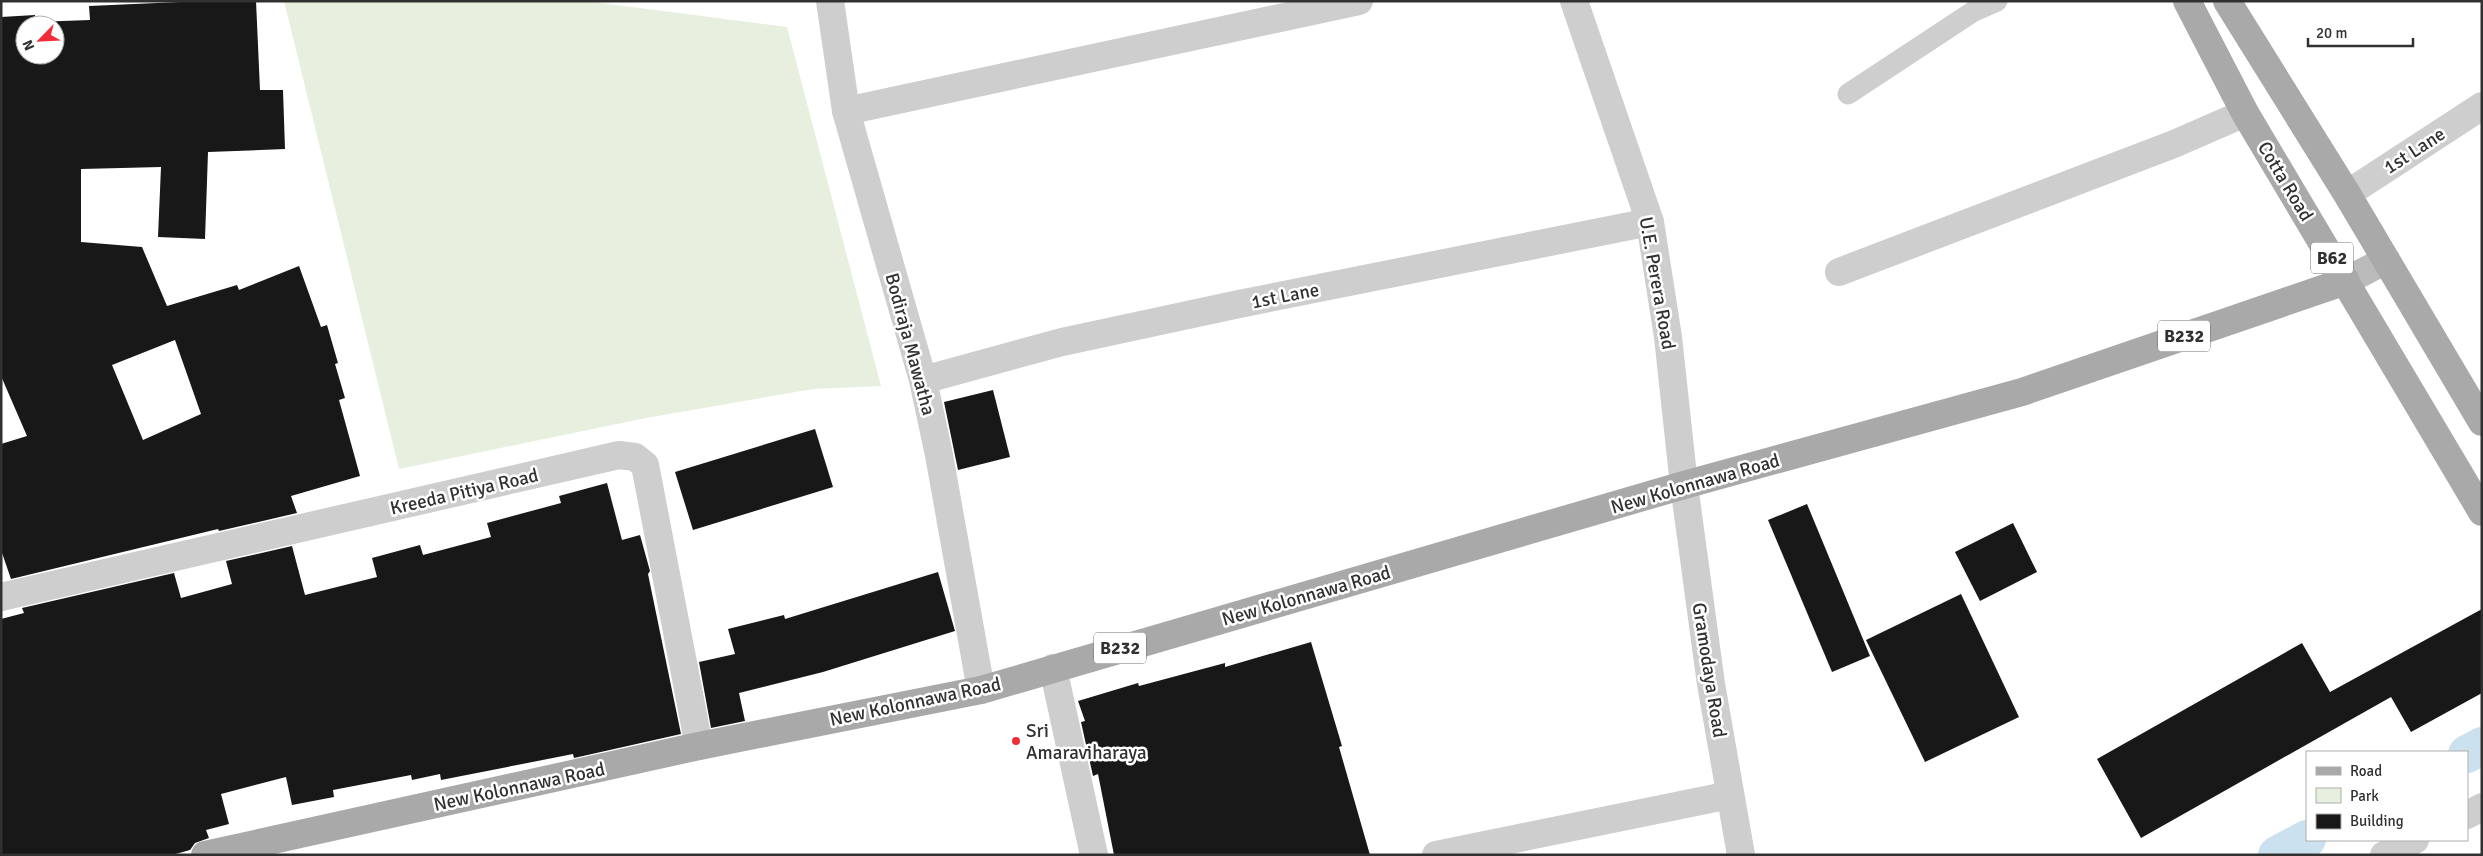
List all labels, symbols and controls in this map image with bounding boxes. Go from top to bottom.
north arrow [15,15,65,65]
scale bar [2308,15,2413,47]
text: 20 m [2316,24,2347,42]
text: N [19,37,38,53]
street label: 1st Lane [2379,122,2450,180]
street label: Cotta Road [2252,137,2318,226]
street label: U.E. Perera Road [1634,215,1681,351]
road number: B62 [2311,242,2353,274]
street label: Bodiraja Mawatha [879,270,941,418]
street label: 1st Lane [1249,278,1321,314]
road number: B232 [2158,321,2210,352]
street label: New Kolonnawa Road [1608,448,1782,520]
street label: Kreeda Pitiya Road [388,463,541,521]
street label: New Kolonnawa Road [1219,560,1393,632]
street label: Gramodaya Road [1686,601,1732,739]
road number: B232 [1094,632,1146,664]
street label: New Kolonnawa Road [827,672,1003,732]
place label: Sri Amaraviharaya [1026,719,1147,765]
marker: Sri Amaraviharaya [1010,735,1022,747]
legend [2306,751,2468,841]
street label: New Kolonnawa Road [431,757,607,817]
text: Road [2350,762,2382,780]
text: Park [2350,787,2379,805]
text: Building [2350,812,2404,830]

